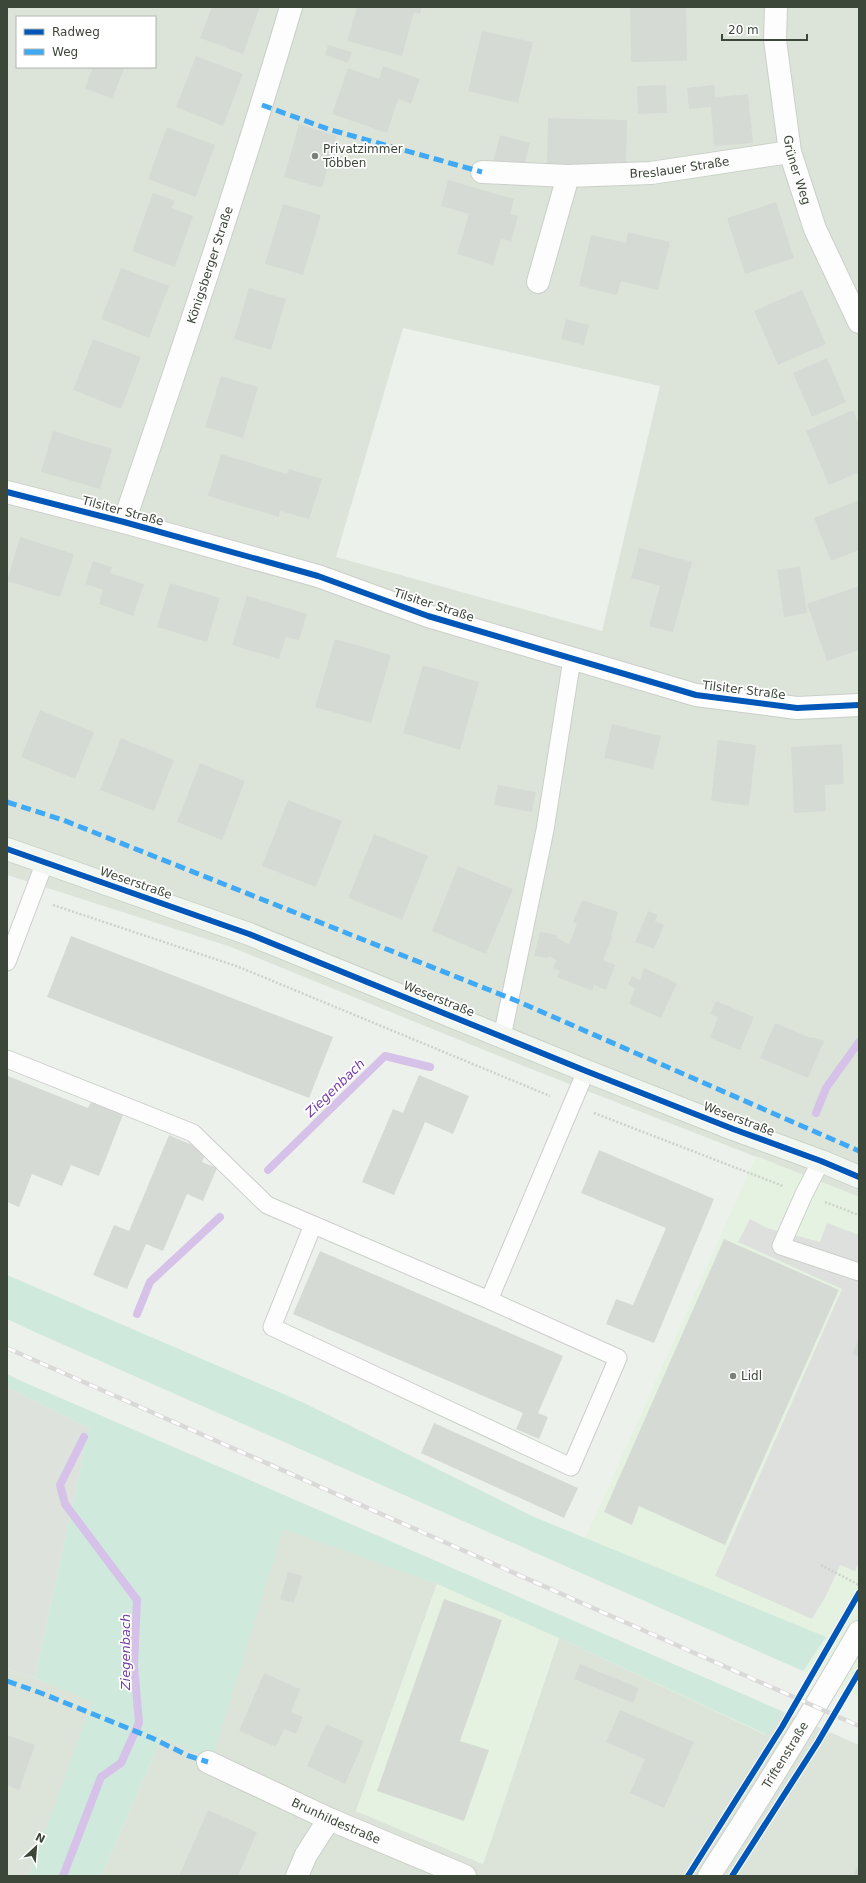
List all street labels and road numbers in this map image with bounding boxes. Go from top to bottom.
street label: Grüner Weg [781,134,814,206]
street label: Breslauer Straße [629,154,730,181]
street label: Königsberger Straße [184,205,236,325]
street label: Tilsiter Straße [80,493,165,529]
street label: Tilsiter Straße [391,585,476,625]
street label: Tilsiter Straße [701,678,786,702]
street label: Weserstraße [98,864,174,902]
street label: Weserstraße [401,978,477,1020]
street label: Weserstraße [701,1099,777,1139]
street label: Triftenstraße [759,1719,811,1792]
street label: Brunhildestraße [289,1795,383,1847]

